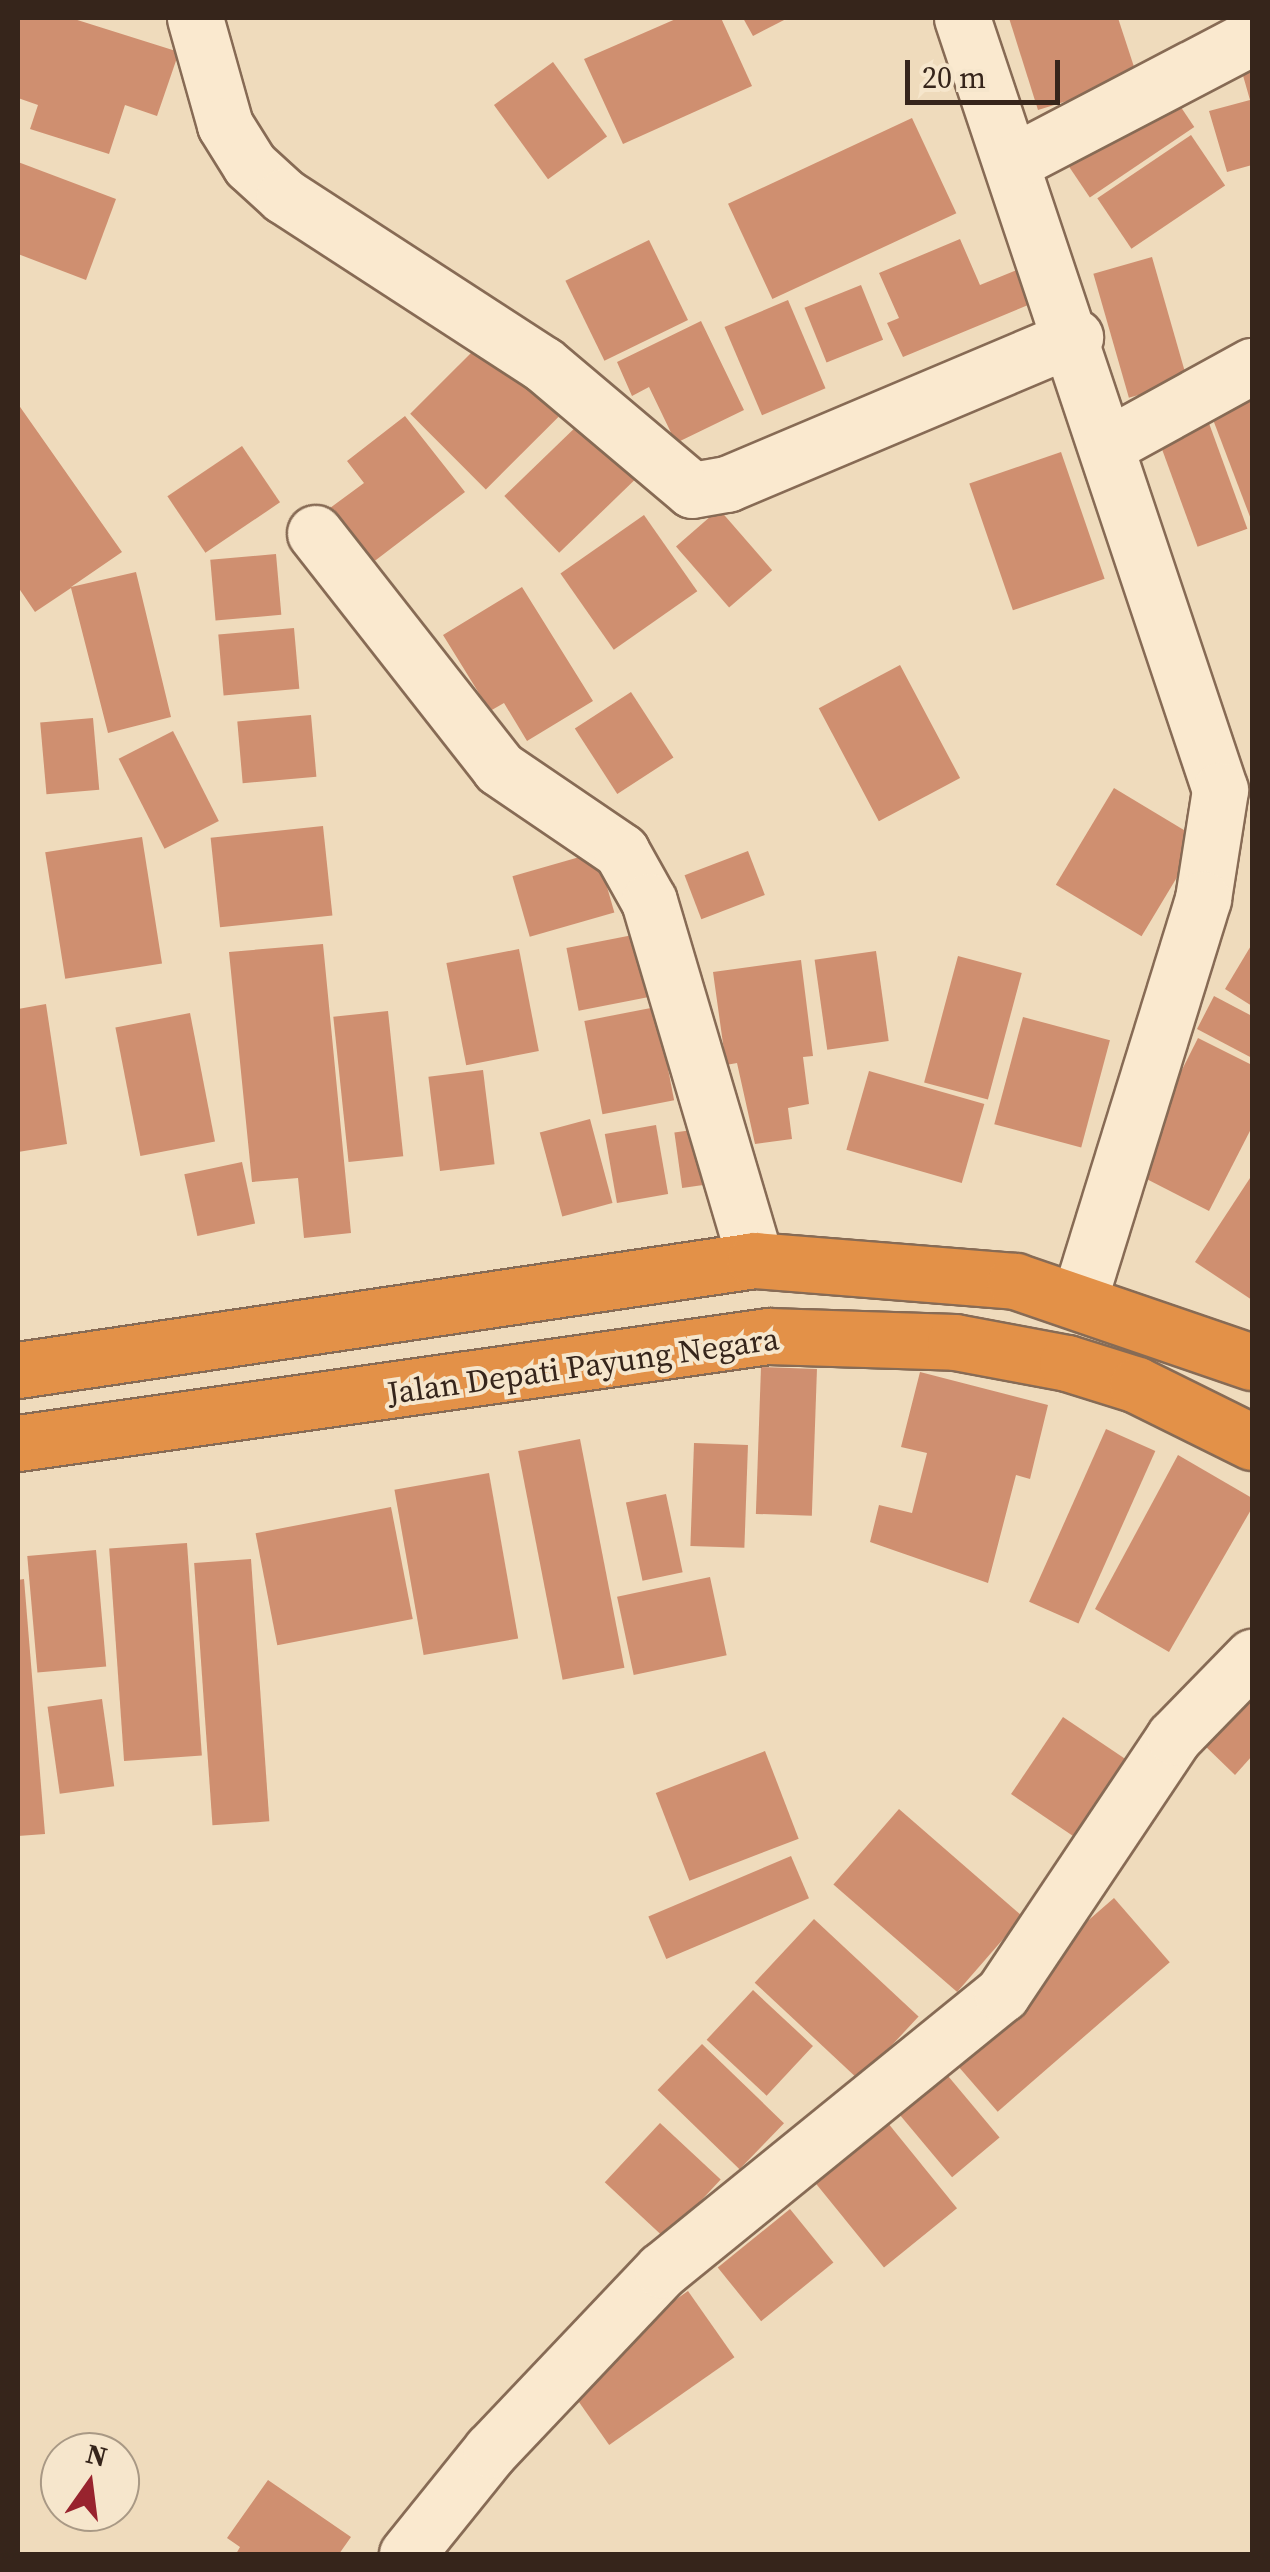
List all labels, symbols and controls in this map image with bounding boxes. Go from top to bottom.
scale bar [910,40,1065,102]
text: 20 m [922,57,986,98]
street label: Jalan Depati Payung Negara [385,1320,781,1412]
north arrow [40,2432,140,2532]
text: N [82,2434,111,2476]

